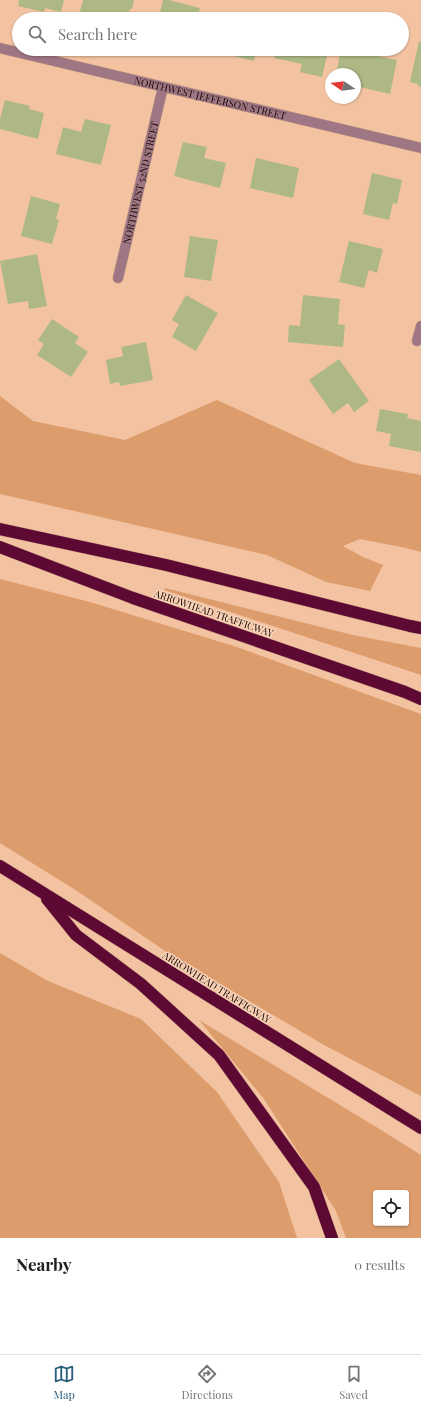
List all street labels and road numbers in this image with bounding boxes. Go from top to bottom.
street label: NORTHWEST JEFFERSON STREET [133,73,288,123]
street label: NORTHWEST 52ND STREET [119,120,162,245]
street label: ARROWHEAD TRAFFICWAY [152,586,276,640]
street label: ARROWHEAD TRAFFICWAY [159,947,274,1026]

